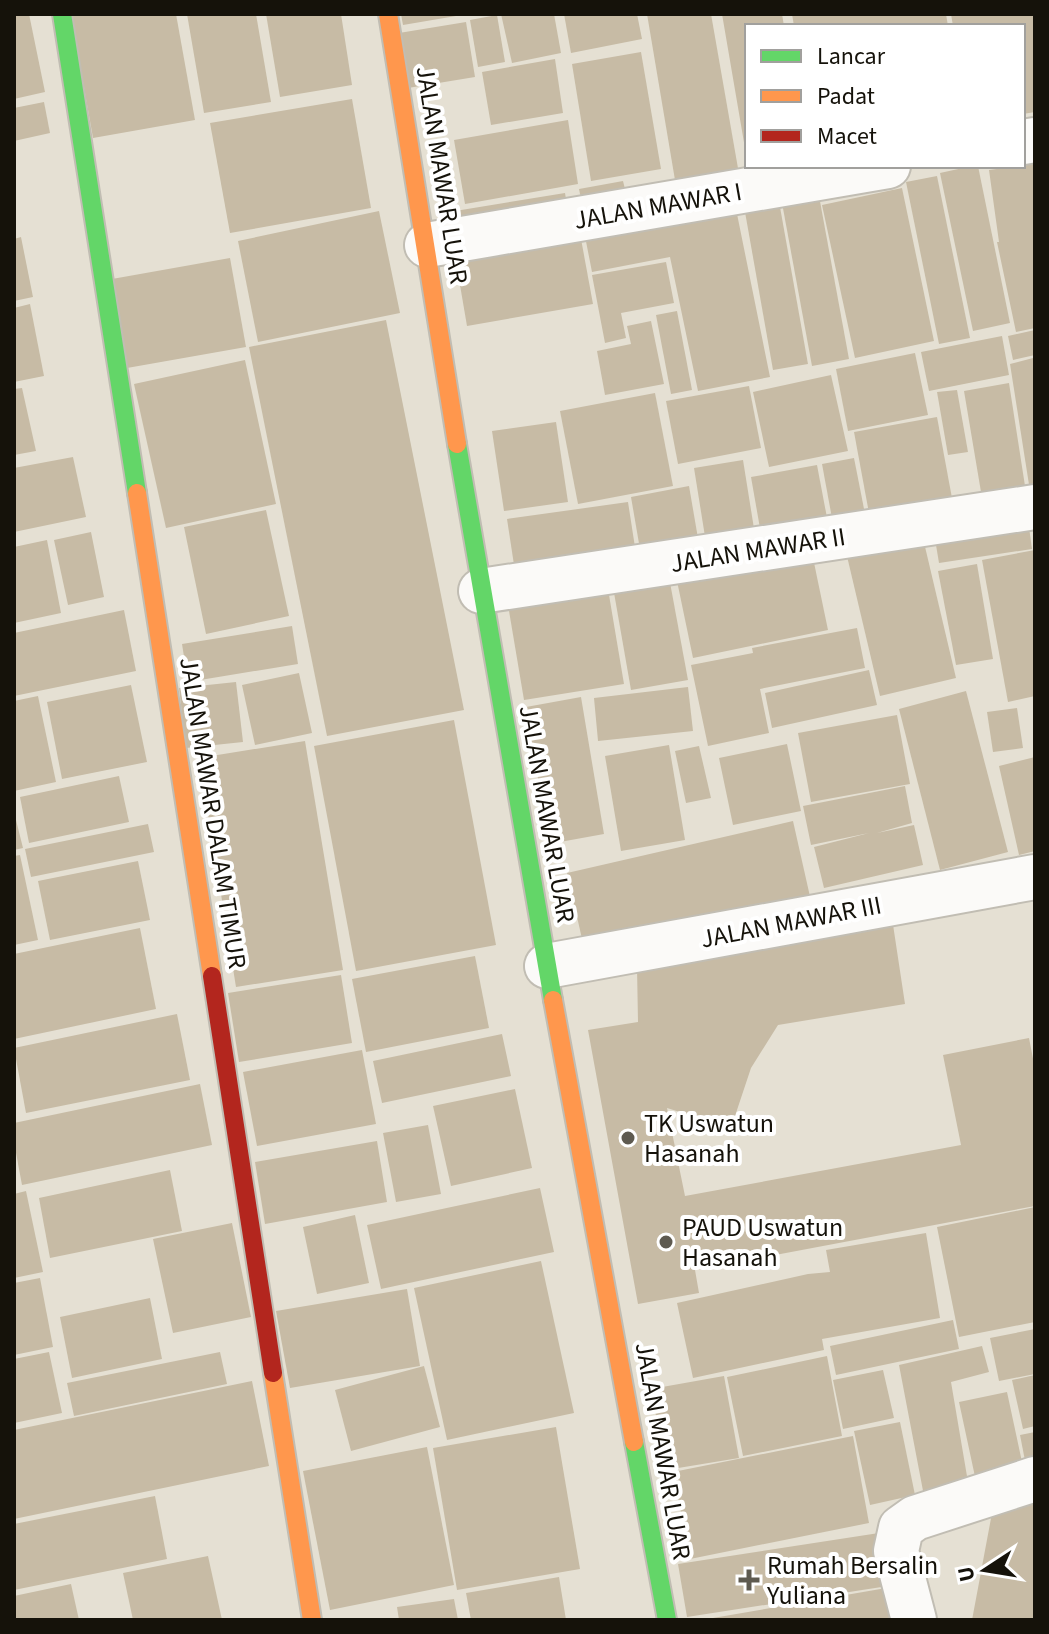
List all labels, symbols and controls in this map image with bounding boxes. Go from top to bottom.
legend [745,24,1025,168]
text: Lancar [817,39,886,74]
street label: JALAN MAWAR LUAR [407,63,478,287]
text: Padat [817,79,875,114]
text: Macet [817,119,877,154]
street label: JALAN MAWAR I [571,173,745,239]
street label: JALAN MAWAR II [668,518,848,582]
street label: JALAN MAWAR DALAM TIMUR [170,655,256,972]
street label: JALAN MAWAR LUAR [510,702,584,926]
street label: JALAN MAWAR III [697,886,885,958]
place label: TK Uswatun Hasanah [644,1105,774,1172]
marker: TK Uswatun Hasanah [619,1129,637,1147]
place label: PAUD Uswatun Hasanah [682,1209,843,1276]
marker: PAUD Uswatun Hasanah [657,1233,675,1251]
street label: JALAN MAWAR LUAR [626,1339,700,1563]
north arrow [945,1530,1025,1610]
place label: Rumah Bersalin Yuliana [766,1547,938,1614]
text: U [949,1563,984,1584]
marker: Rumah Bersalin Yuliana [738,1569,760,1591]

